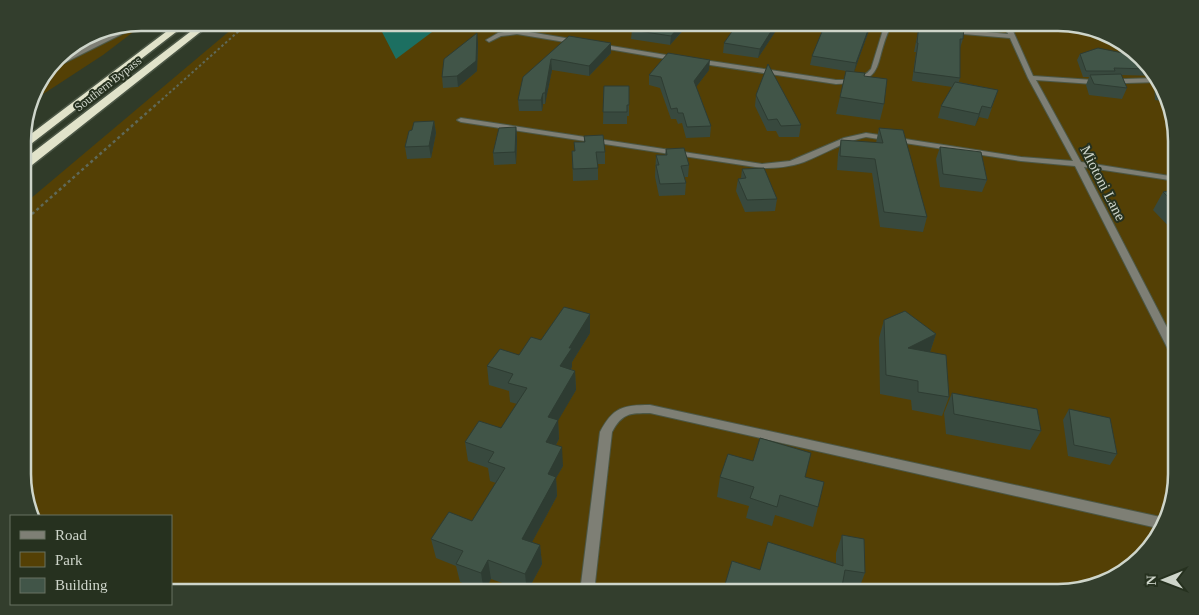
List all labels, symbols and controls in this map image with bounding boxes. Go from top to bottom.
street label: Southern Bypass [72,53,144,114]
street label: Miotoni Lane [1077,143,1129,223]
legend [10,515,172,605]
text: Road [55,527,87,543]
text: Park [55,552,83,568]
north arrow [1139,555,1189,605]
text: N [1144,575,1159,585]
text: Building [55,577,108,593]

